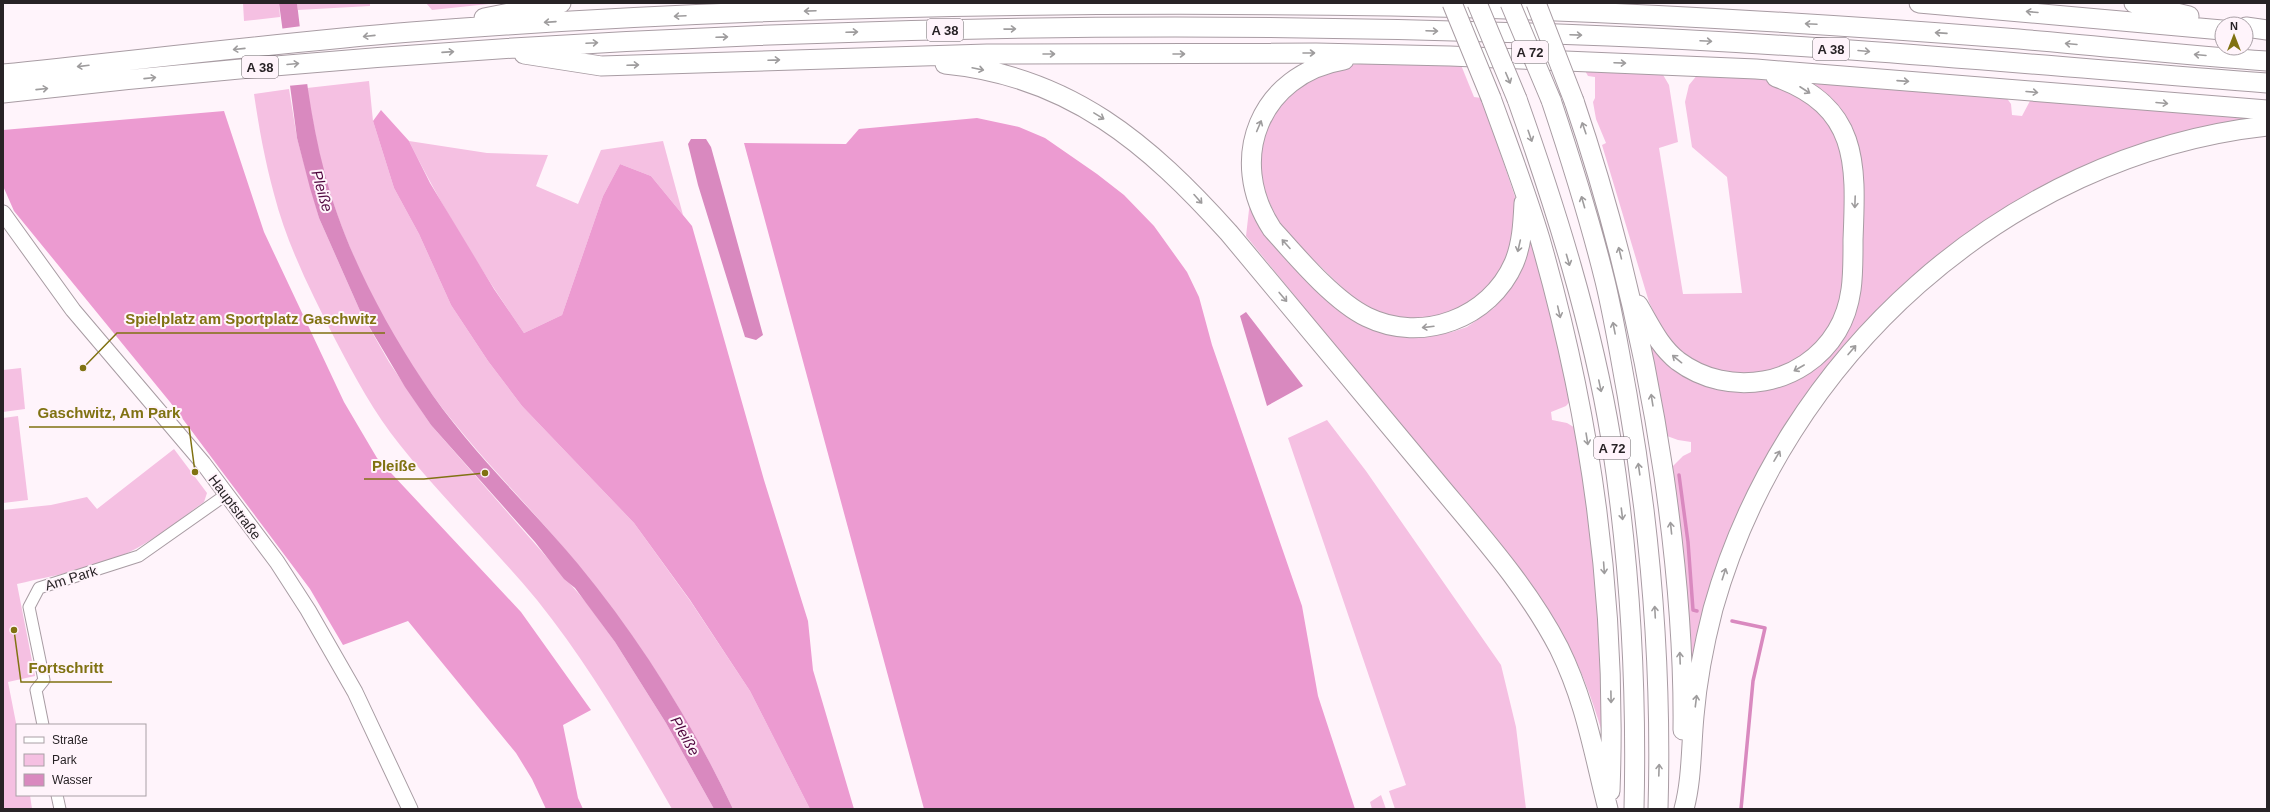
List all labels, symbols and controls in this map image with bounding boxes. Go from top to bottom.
one-way arrow [804,7,817,14]
one-way arrow [2026,8,2039,15]
one-way arrow [674,12,687,19]
north arrow [2214,16,2254,56]
one-way arrow [544,19,557,26]
road number: A 38 [927,19,963,41]
text: N [2230,20,2238,32]
one-way arrow [1805,21,1818,28]
one-way arrow [1003,25,1016,33]
one-way arrow [1425,27,1438,34]
one-way arrow [845,29,858,36]
one-way arrow [1935,30,1948,37]
one-way arrow [1569,31,1582,39]
one-way arrow [363,32,376,40]
one-way arrow [715,33,728,41]
one-way arrow [1699,38,1712,45]
road number: A 38 [1813,38,1849,60]
one-way arrow [585,40,598,47]
one-way arrow [2065,40,2078,48]
road number: A 72 [1512,41,1548,63]
one-way arrow [233,46,246,53]
one-way arrow [1857,48,1870,55]
one-way arrow [441,49,454,56]
one-way arrow [1302,49,1315,57]
one-way arrow [1042,50,1055,58]
one-way arrow [1172,50,1185,58]
one-way arrow [2194,52,2207,59]
road number: A 38 [242,56,278,78]
one-way arrow [767,56,780,63]
one-way arrow [1613,59,1626,66]
one-way arrow [286,61,299,68]
one-way arrow [626,61,639,69]
one-way arrow [77,62,90,69]
one-way arrow [971,66,984,74]
one-way arrow [1505,71,1513,83]
one-way arrow [143,74,156,82]
one-way arrow [1896,77,1909,85]
one-way arrow [35,85,48,93]
one-way arrow [1799,86,1810,94]
one-way arrow [2025,88,2038,95]
one-way arrow [2155,99,2168,106]
one-way arrow [1093,112,1104,120]
one-way arrow [1255,120,1263,132]
one-way arrow [1579,122,1587,134]
one-way arrow [1527,129,1535,141]
water label: Pleiße [308,168,337,214]
one-way arrow [1194,194,1203,204]
one-way arrow [1579,195,1586,208]
one-way arrow [1851,195,1858,208]
one-way arrow [1282,240,1291,250]
one-way arrow [1515,240,1523,253]
one-way arrow [1616,246,1624,259]
one-way arrow [1565,253,1572,266]
one-way arrow [1279,292,1288,303]
one-way arrow [1556,305,1564,318]
callout: Spielplatz am Sportplatz Gaschwitz [117,306,385,333]
text: Spielplatz am Sportplatz Gaschwitz [125,310,377,327]
one-way arrow [1610,322,1618,335]
one-way arrow [1422,323,1435,331]
one-way arrow [1847,344,1856,355]
one-way arrow [1672,355,1682,364]
one-way arrow [1793,365,1805,373]
one-way arrow [1597,379,1605,392]
one-way arrow [1648,394,1656,407]
callout: Gaschwitz, Am Park [29,400,189,427]
text: Gaschwitz, Am Park [38,404,181,421]
one-way arrow [1583,432,1591,445]
road number: A 72 [1594,437,1630,459]
one-way arrow [1774,450,1782,462]
callout: Pleiße [364,452,424,479]
text: Pleiße [372,457,416,474]
one-way arrow [1635,463,1643,476]
street label: Hauptstraße [205,471,265,543]
one-way arrow [1618,507,1625,520]
one-way arrow [1667,522,1675,535]
one-way arrow [1601,561,1608,574]
street label: Am Park [43,562,100,593]
one-way arrow [1721,568,1728,581]
one-way arrow [1651,606,1658,619]
one-way arrow [1677,652,1684,665]
callout: Fortschritt [21,655,112,682]
text: Fortschritt [29,659,104,676]
one-way arrow [1607,690,1615,703]
one-way arrow [1692,695,1700,708]
water label: Pleiße [667,713,703,758]
legend [16,724,146,796]
text: Straße [52,733,88,747]
text: Park [52,753,78,767]
one-way arrow [1655,764,1663,777]
text: Wasser [52,773,92,787]

